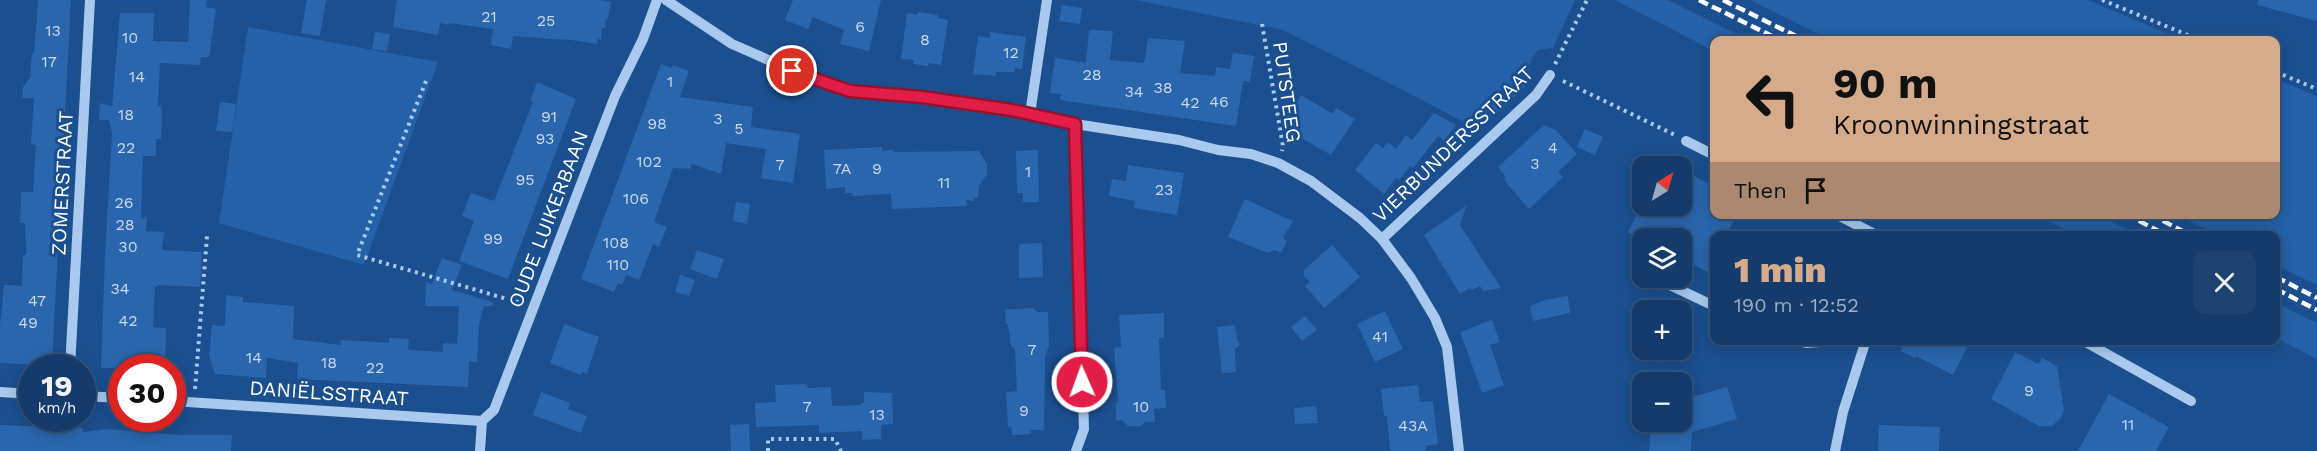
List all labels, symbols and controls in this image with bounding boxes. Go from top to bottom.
house number: 21 [481,7,497,26]
house number: 25 [537,11,555,30]
house number: 6 [855,17,865,36]
house number: 13 [45,21,61,40]
house number: 10 [122,28,138,47]
house number: 8 [920,30,930,49]
street label: PUTSTEEG [1268,40,1306,144]
house number: 12 [1003,43,1019,62]
pin [766,45,817,96]
house number: 17 [41,52,57,71]
icon: arrive [775,54,808,87]
text: 90 m [1833,59,1937,108]
icon: left [1734,60,1812,138]
street label: VIERBUNDERSSTRAAT [1368,61,1538,227]
house number: 28 [1082,65,1102,84]
house number: 14 [129,67,145,86]
house number: 1 [667,72,673,91]
house number: 38 [1153,78,1173,97]
house number: 34 [1124,82,1144,101]
house number: 46 [1209,92,1229,111]
house number: 42 [1180,93,1200,112]
house number: 18 [118,105,134,124]
house number: 91 [541,107,557,126]
house number: 3 [713,109,723,128]
text: Kroonwinningstraat [1833,109,2089,141]
street label: ZOMERSTRAAT [46,110,78,256]
house number: 98 [647,114,667,133]
house number: 5 [734,119,744,138]
street label: OUDE LUIKERBAAN [503,127,593,311]
house number: 93 [536,129,554,148]
house number: 22 [117,138,135,157]
house number: 4 [1548,138,1558,157]
house number: 102 [636,152,662,171]
house number: 3 [1530,154,1540,173]
house number: 7 [776,155,785,174]
north arrow [1632,156,1692,216]
map controls [1632,156,1692,432]
house number: 7A [833,159,852,178]
house number: 9 [872,159,882,178]
house number: 1 [1025,162,1031,181]
house number: 95 [515,170,535,189]
house number: 11 [938,173,950,192]
icon: arrive [1799,174,1832,207]
text: Then [1734,178,1787,203]
house number: 23 [1155,180,1173,199]
house number: 106 [623,189,649,208]
house number: 26 [114,193,134,212]
house number: 28 [115,215,135,234]
button: layers [1632,228,1692,288]
house number: 99 [483,229,503,248]
house number: 108 [603,233,629,252]
house number: 30 [118,237,138,256]
text: 1 min [1734,249,1827,291]
button: close [2193,251,2256,314]
house number: 110 [607,255,629,274]
house number: 34 [110,279,130,298]
house number: 47 [28,291,46,310]
text: 190 m · 12:52 [1734,293,1859,317]
button: + [1632,300,1692,360]
house number: 42 [118,311,138,330]
house number: 49 [18,313,38,332]
house number: 41 [1372,327,1388,346]
house number: 7 [1028,340,1037,359]
house number: 14 [246,348,262,367]
position arrow [1050,350,1114,414]
house number: 18 [321,353,337,372]
speed limit sign: 30 [108,354,186,432]
house number: 22 [366,358,384,377]
text: 19 [41,368,73,403]
button: − [1632,372,1692,432]
street label: DANIËLSSTRAAT [249,375,409,411]
house number: 9 [2024,381,2034,400]
house number: 7 [803,397,812,416]
house number: 10 [1133,397,1149,416]
text: km/h [38,399,76,417]
house number: 9 [1019,401,1029,420]
house number: 13 [869,405,885,424]
house number: 11 [2122,415,2134,434]
house number: 43A [1398,416,1428,435]

